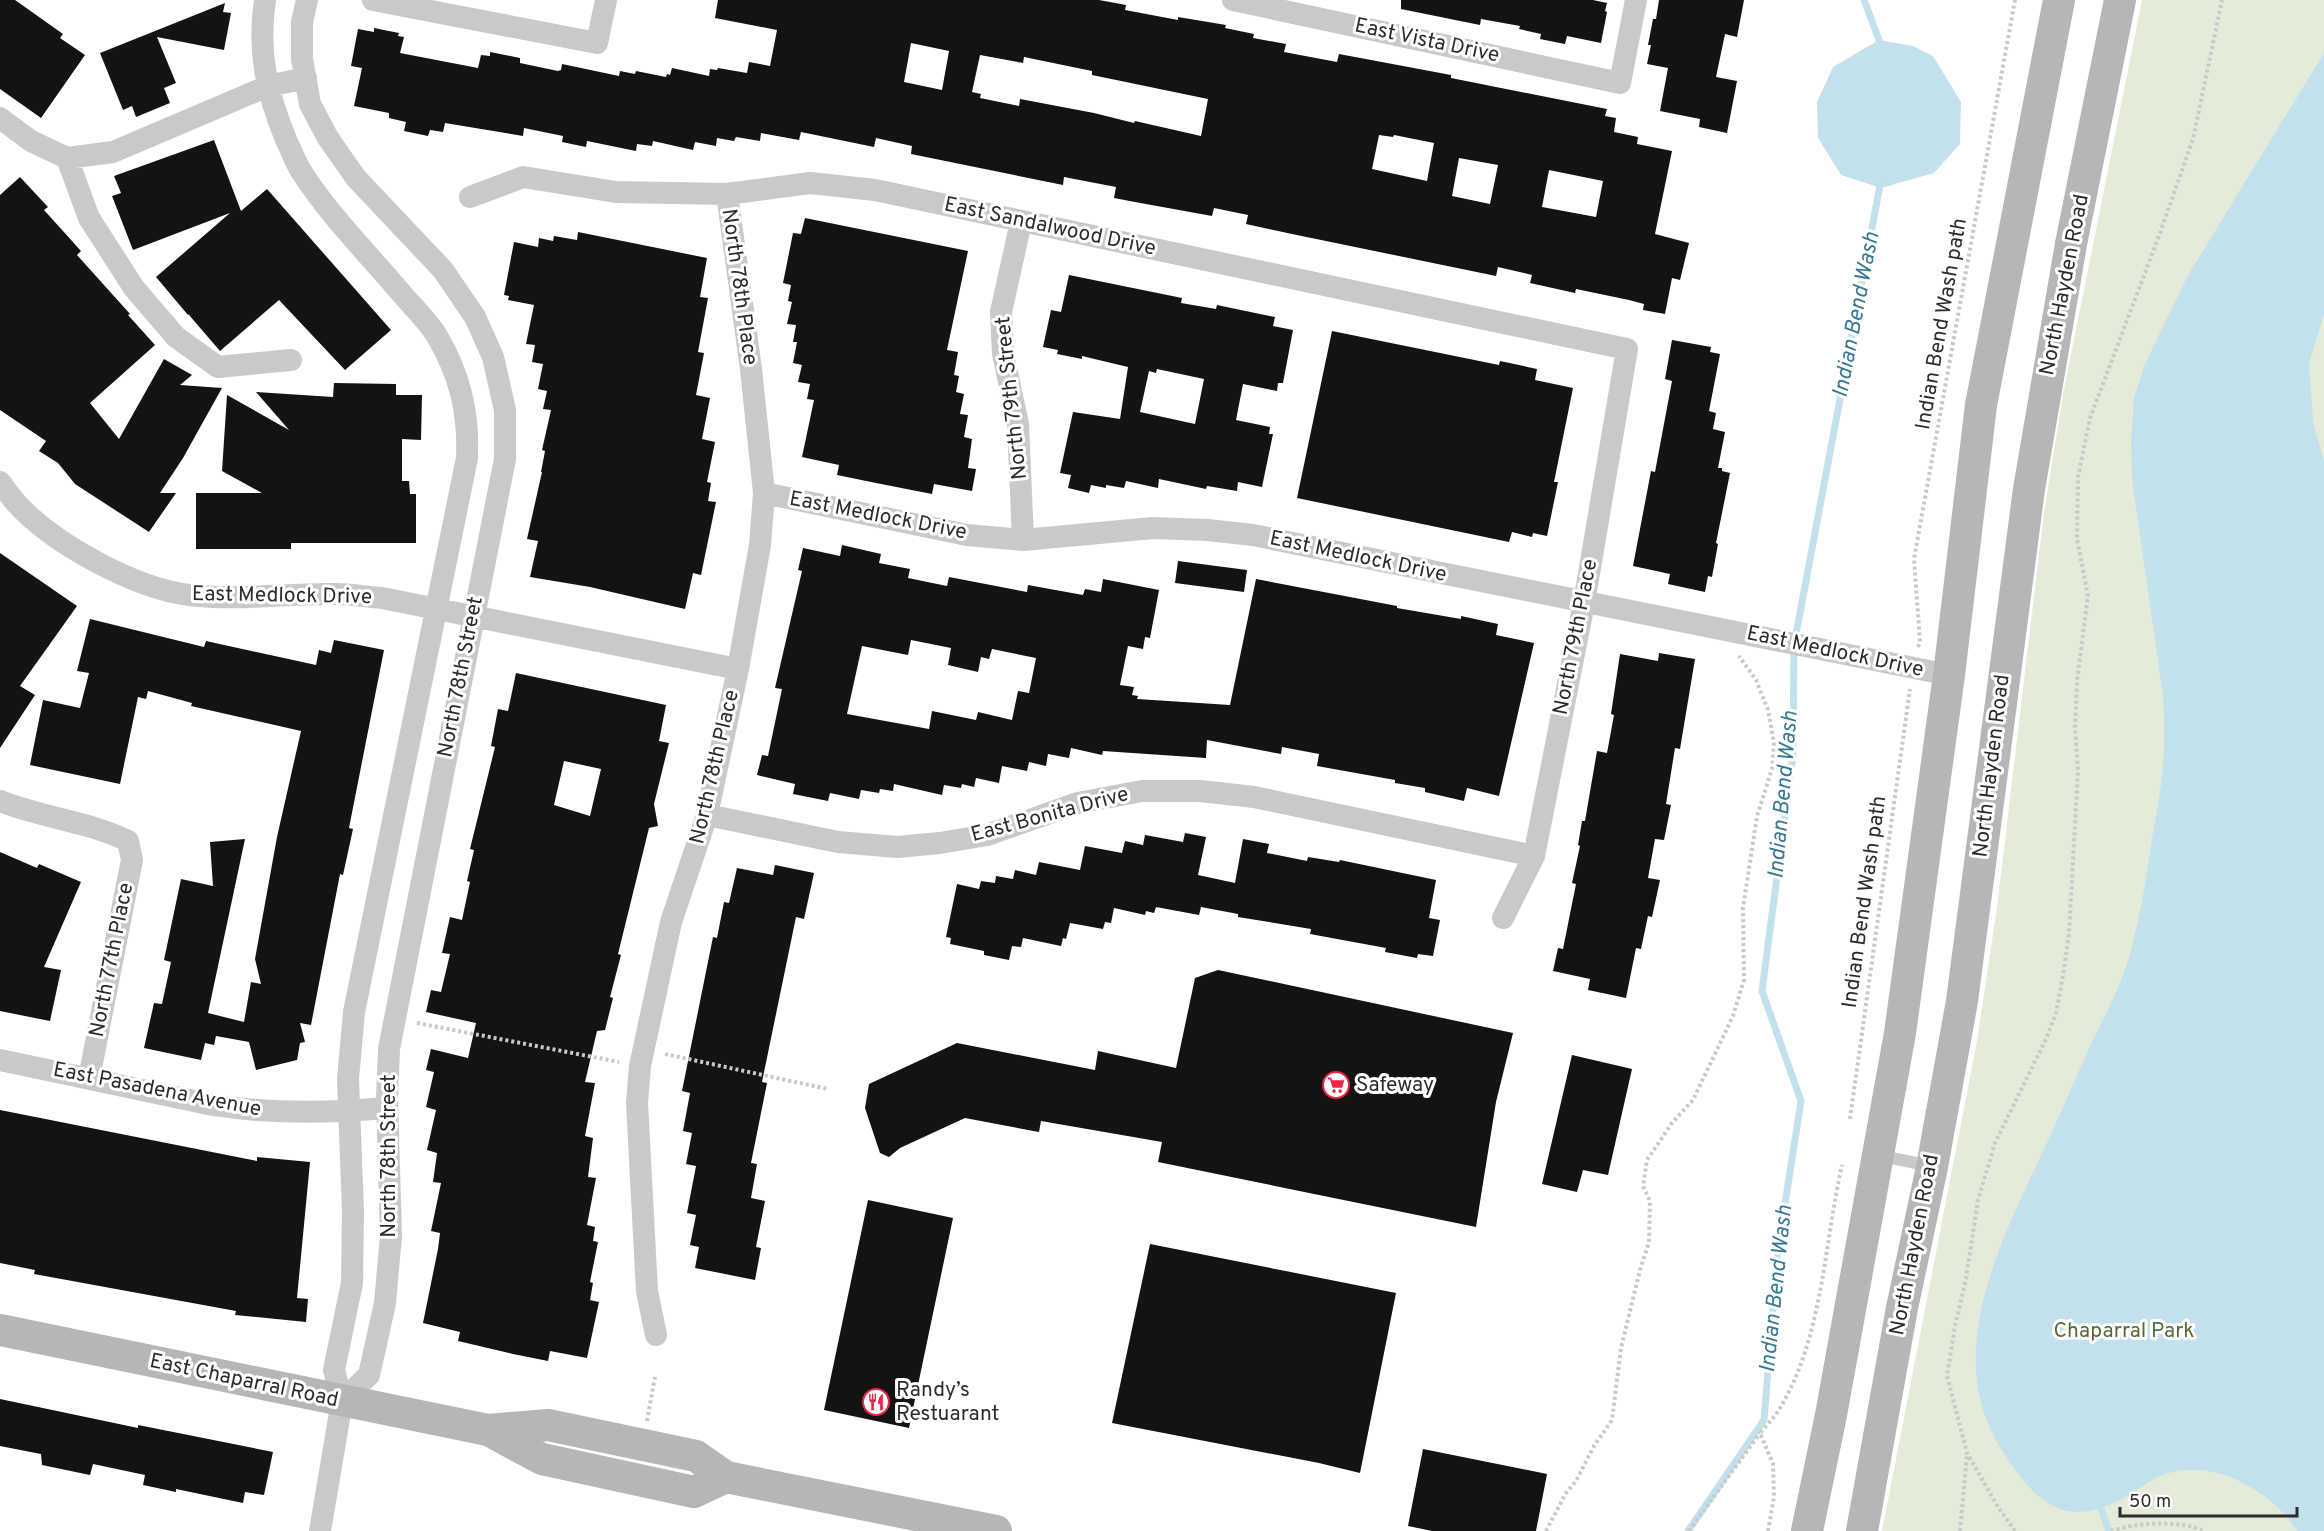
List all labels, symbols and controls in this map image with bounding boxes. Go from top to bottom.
street label: East Vista Drive [1352,12,1502,70]
street label: East Sandalwood Drive [942,191,1158,263]
street label: North Hayden Road [2034,192,2096,378]
street label: North 78th Place [715,207,763,367]
street label: Indian Bend Wash path [1910,216,1974,432]
water label: Indian Bend Wash [1828,230,1886,400]
street label: North 79th Street [990,315,1034,481]
street label: East Medlock Drive [787,486,969,546]
street label: East Medlock Drive [1267,525,1449,589]
street label: North 79th Place [1548,557,1604,717]
street label: East Medlock Drive [192,581,372,611]
street label: North 78th Street [432,594,490,760]
street label: East Medlock Drive [1744,620,1926,684]
street label: North Hayden Road [1967,673,2017,859]
street label: North 78th Place [684,687,746,847]
water label: Indian Bend Wash [1763,710,1805,880]
street label: East Bonita Drive [968,781,1132,849]
street label: Indian Bend Wash path [1837,794,1893,1010]
street label: North 77th Place [84,880,140,1040]
street label: East Pasadena Avenue [51,1057,263,1123]
supermarket icon: Safeway [1321,1070,1351,1100]
place label: Safeway [1356,1072,1434,1099]
street label: North 78th Street [376,1074,403,1238]
street label: North Hayden Road [1884,1152,1946,1338]
water label: Indian Bend Wash [1755,1204,1799,1374]
park label: Chaparral Park [2054,1318,2194,1345]
street label: East Chaparral Road [147,1348,341,1414]
place label: Randy’s Restuarant [896,1377,999,1428]
restaurant icon: Randy’s Restuarant [861,1387,891,1417]
scale bar [2120,1480,2297,1518]
text: 50 m [2129,1491,2171,1514]

